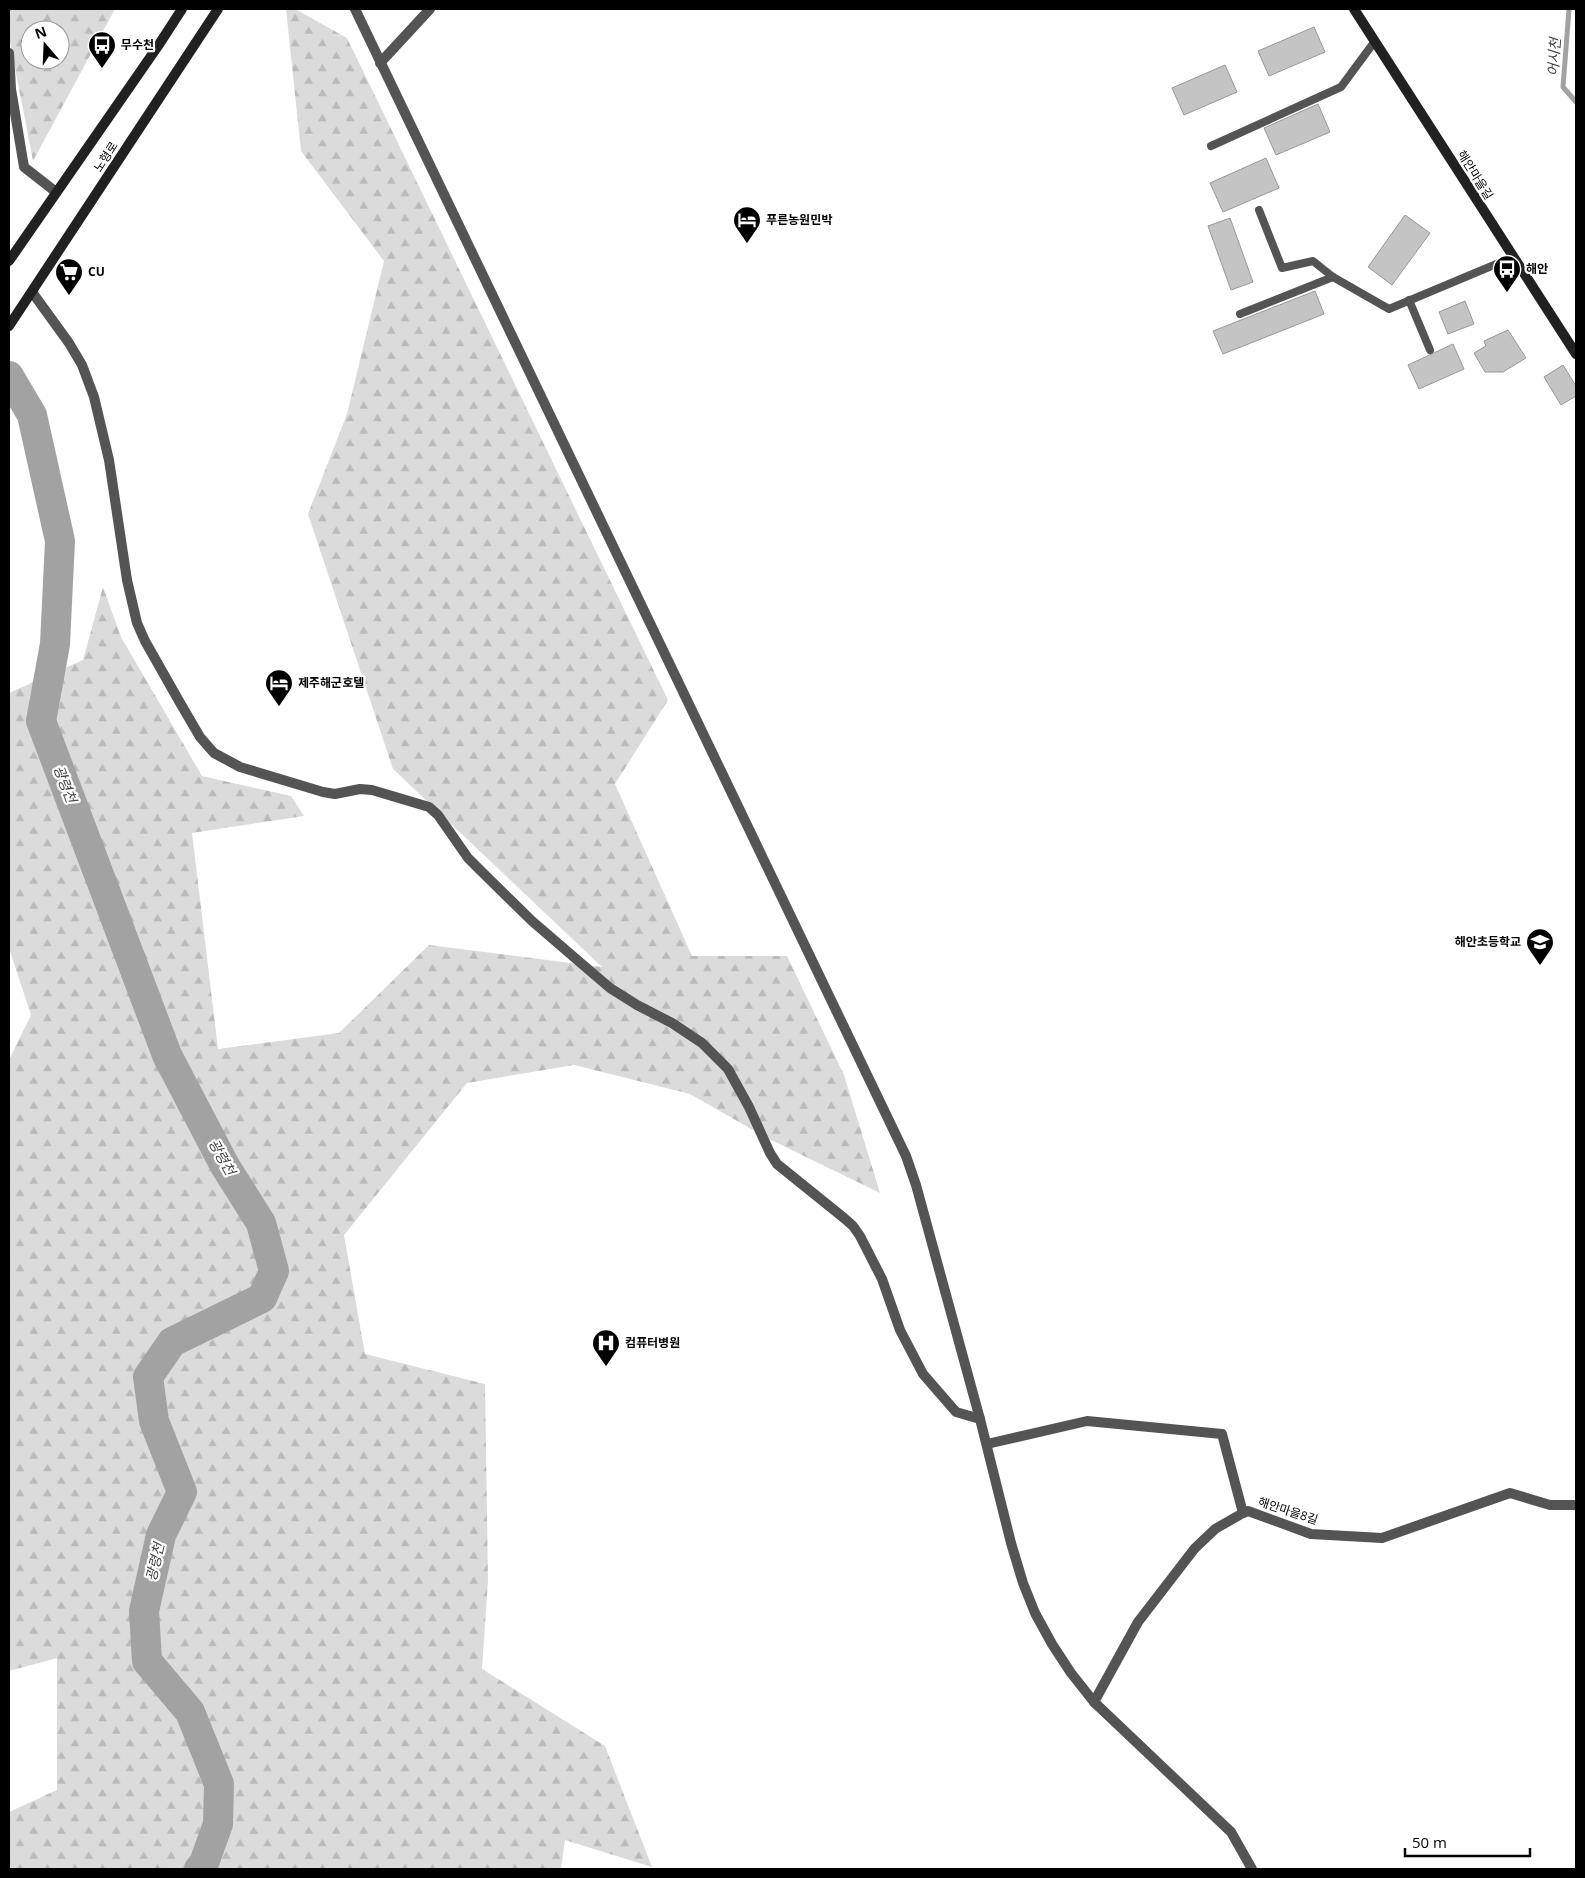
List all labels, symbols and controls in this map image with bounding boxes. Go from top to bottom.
north arrow [20,20,70,70]
text: N [32,21,49,43]
bus stop icon: 무수천 [87,30,117,69]
place label: 무수천 [121,36,154,53]
water label: 어시천 [1543,36,1564,77]
street label: 노형로 [89,138,122,175]
street label: 해안마을길 [1454,147,1497,203]
hotel icon: 푸른농원민박 [732,205,762,244]
place label: 푸른농원민박 [766,211,832,228]
bus stop icon: 해안 [1492,254,1522,293]
supermarket icon: CU [54,257,84,296]
place label: 해안 [1526,260,1548,277]
place label: CU [88,263,105,280]
hotel icon: 제주해군호텔 [264,668,294,707]
place label: 제주해군호텔 [298,674,364,691]
water label: 광령천 [50,762,82,806]
school or university icon: 해안초등학교 [1525,927,1555,966]
place label: 해안초등학교 [1455,933,1521,950]
water label: 광령천 [205,1135,241,1179]
hospital icon: 컴퓨터병원 [591,1328,621,1367]
place label: 컴퓨터병원 [625,1334,680,1351]
street label: 해안마을8길 [1256,1493,1320,1528]
water label: 광령천 [141,1540,168,1583]
scale bar [1405,1826,1530,1858]
text: 50 m [1412,1832,1447,1852]

